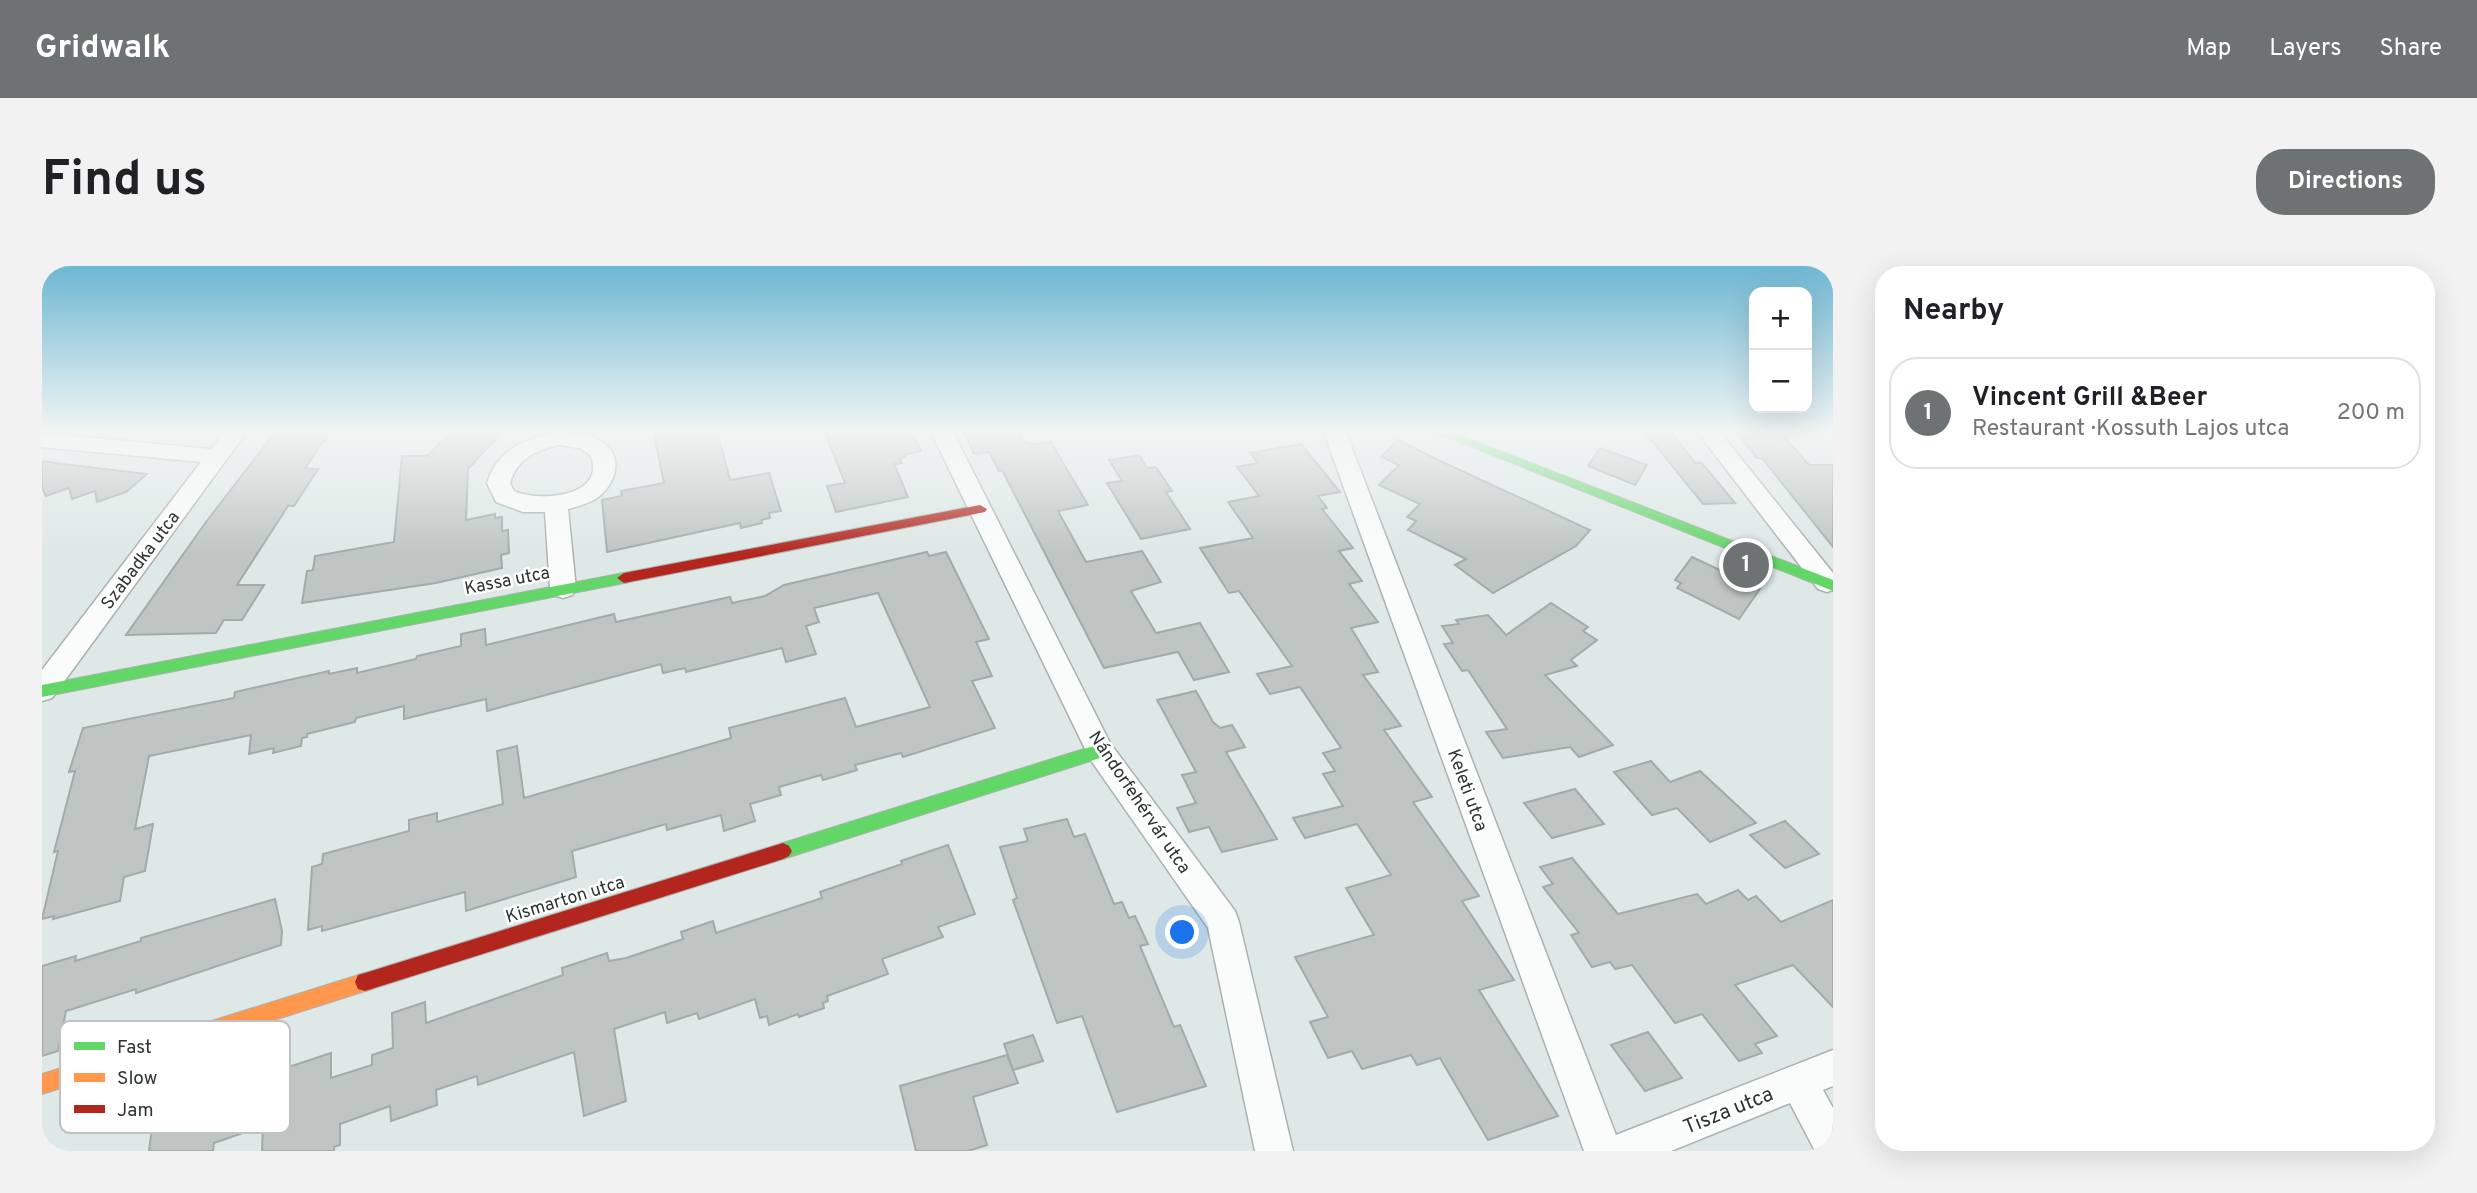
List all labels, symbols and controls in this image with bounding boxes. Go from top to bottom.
text: Gridwalk [35,28,170,70]
text: Map [2186,34,2231,64]
text: Layers [2269,34,2341,64]
text: Share [2379,34,2442,64]
button: Directions [2256,149,2435,215]
text: Find us [42,151,207,213]
map controls [1749,287,1812,413]
button: + [1749,287,1812,350]
text: Nearby [1903,293,2004,330]
button: − [1749,350,1812,413]
text: Vincent Grill &Beer [1972,382,2207,415]
text: 1 [1923,399,1933,428]
text: 200 m [2337,399,2405,428]
text: Restaurant · Kossuth Lajos utca [1972,415,2289,444]
street label: Szabadka utca [97,507,186,615]
pin: 1 [1723,539,1769,591]
street label: Kassa utca [463,562,552,601]
street label: Nándorfehérvár utca [1082,727,1195,879]
street label: Keleti utca [1441,746,1492,835]
street label: Kismarton utca [503,871,628,929]
your location [1165,915,1199,949]
legend [60,1021,290,1133]
text: Fast [117,1036,152,1060]
text: Slow [117,1067,157,1091]
street label: Tisza utca [1680,1081,1778,1142]
text: Jam [117,1099,154,1123]

